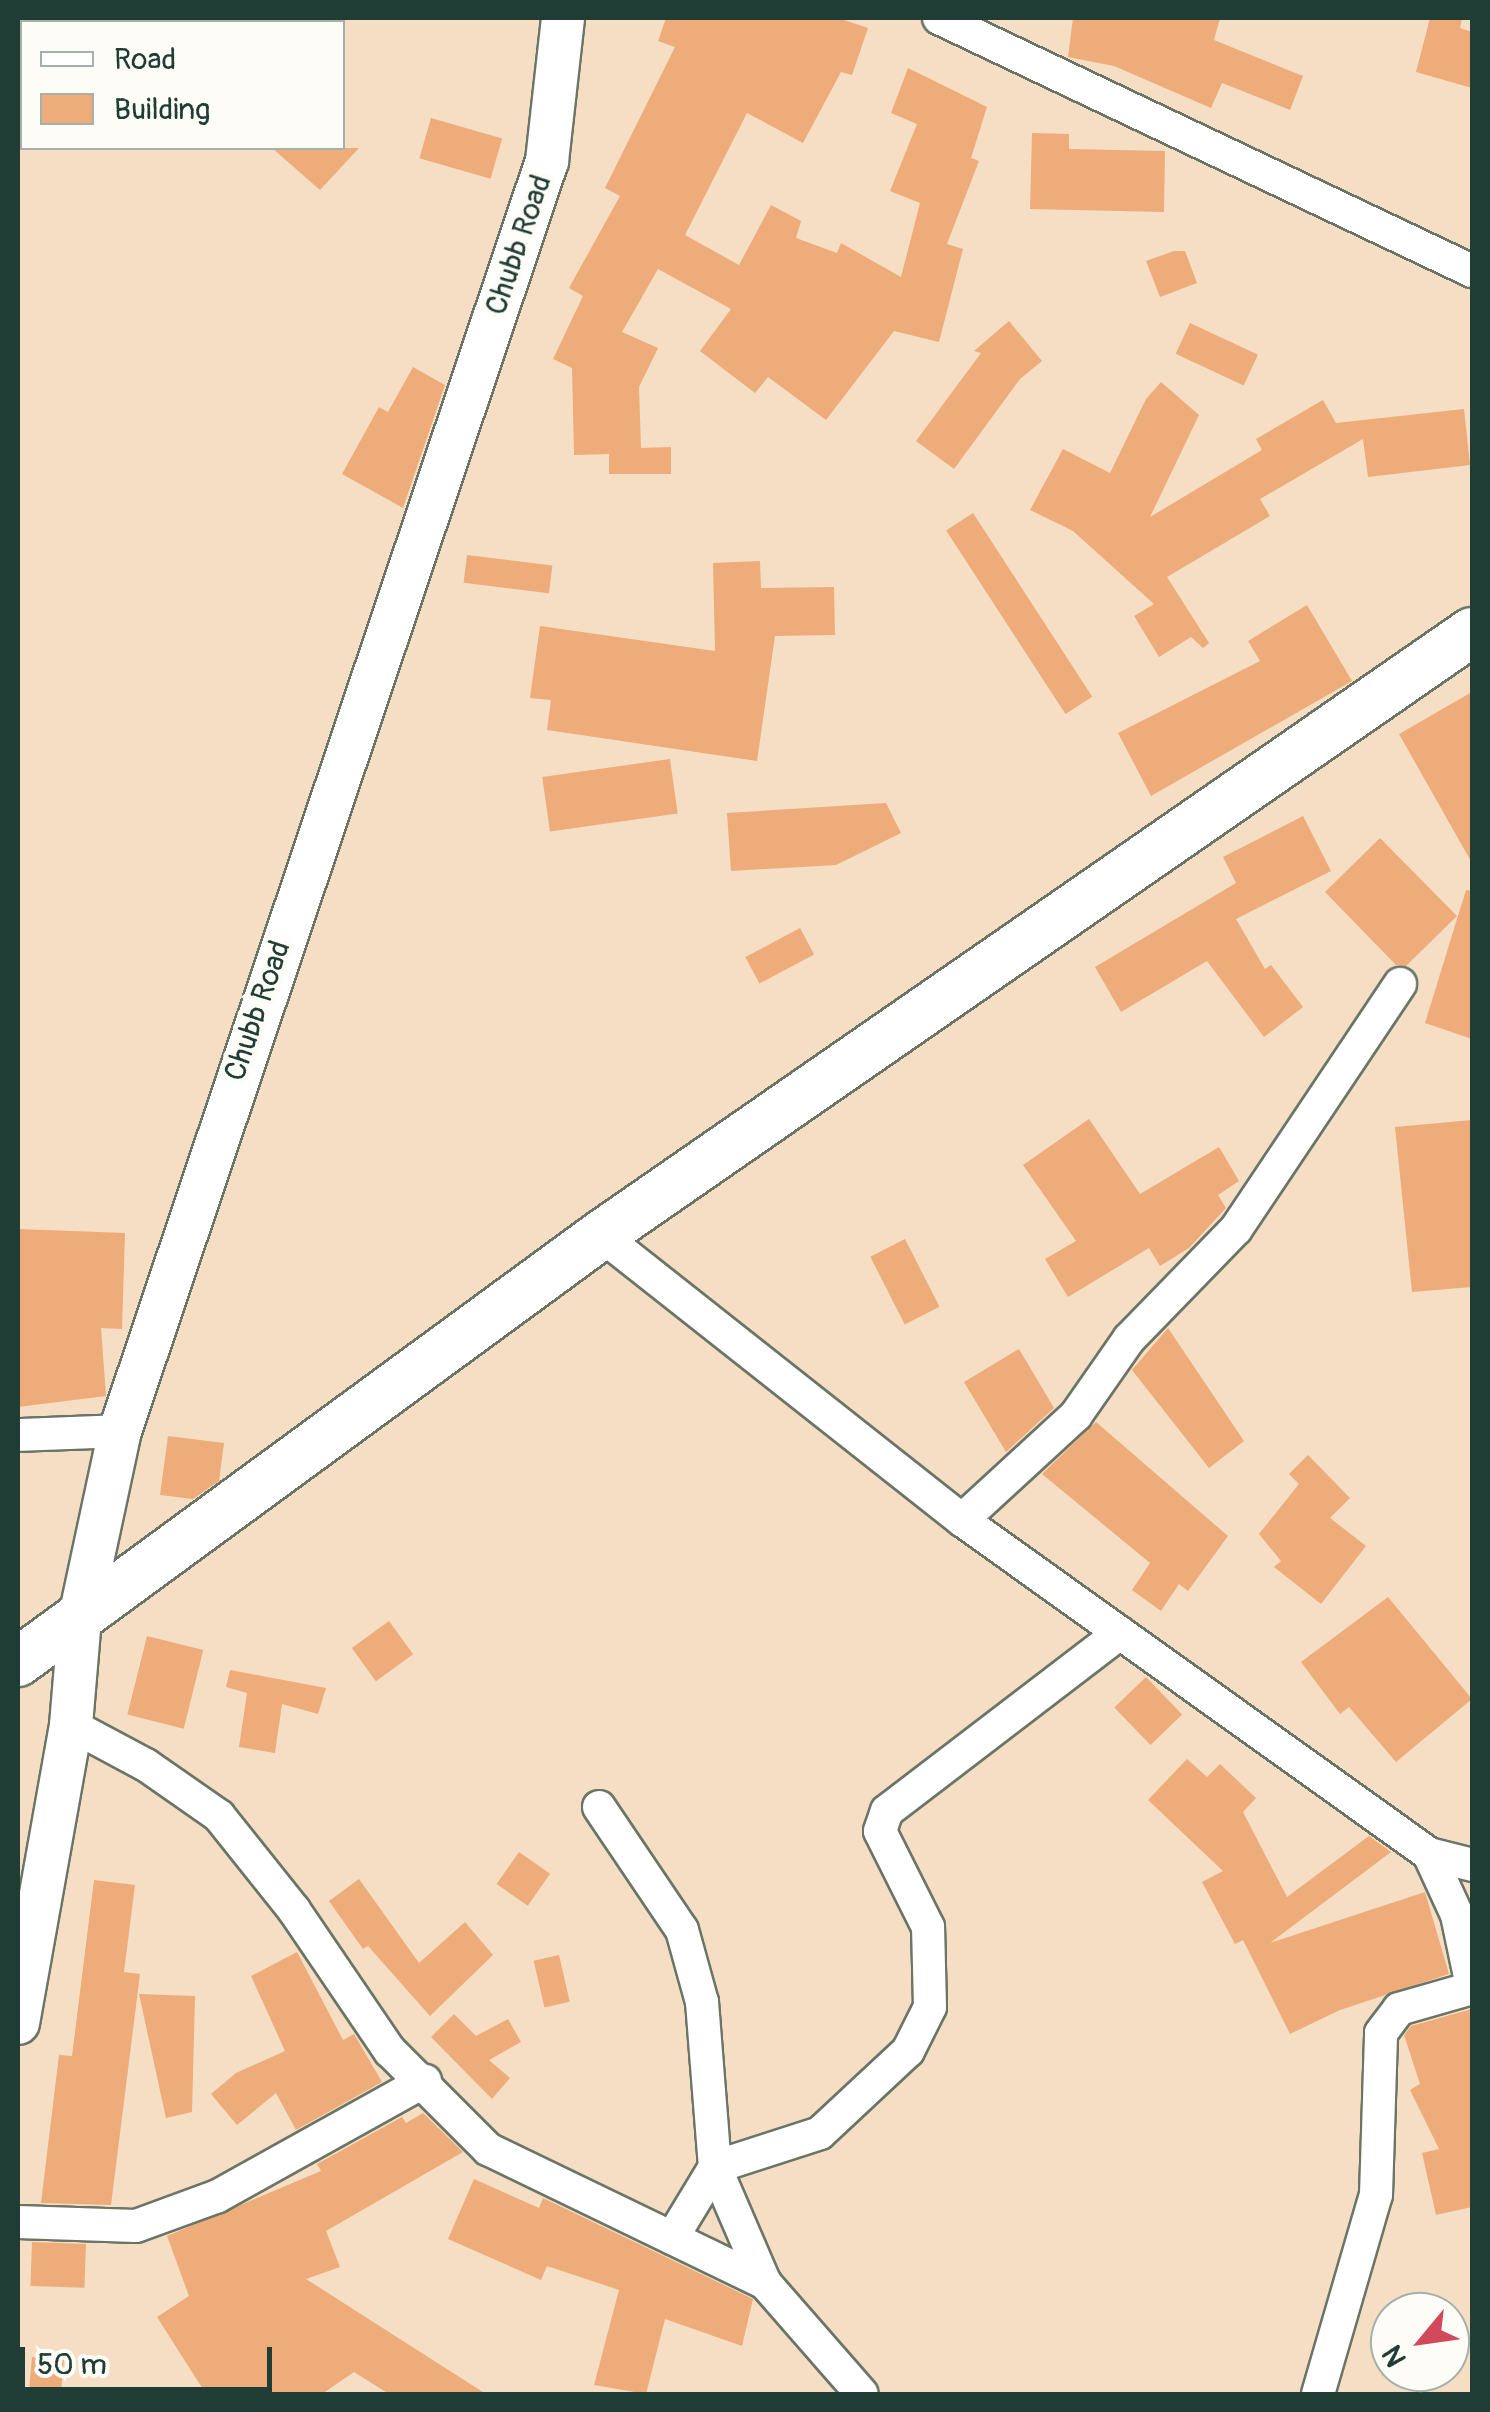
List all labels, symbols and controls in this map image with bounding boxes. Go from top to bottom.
legend [20,20,345,150]
text: Road [114,41,176,78]
text: Building [114,91,210,128]
street label: Chubb Road [478,170,560,320]
street label: Chubb Road [217,936,299,1086]
north arrow [1370,2292,1470,2392]
scale bar [25,2327,278,2389]
text: N [1375,2339,1415,2373]
text: 50 m [37,2346,107,2383]

